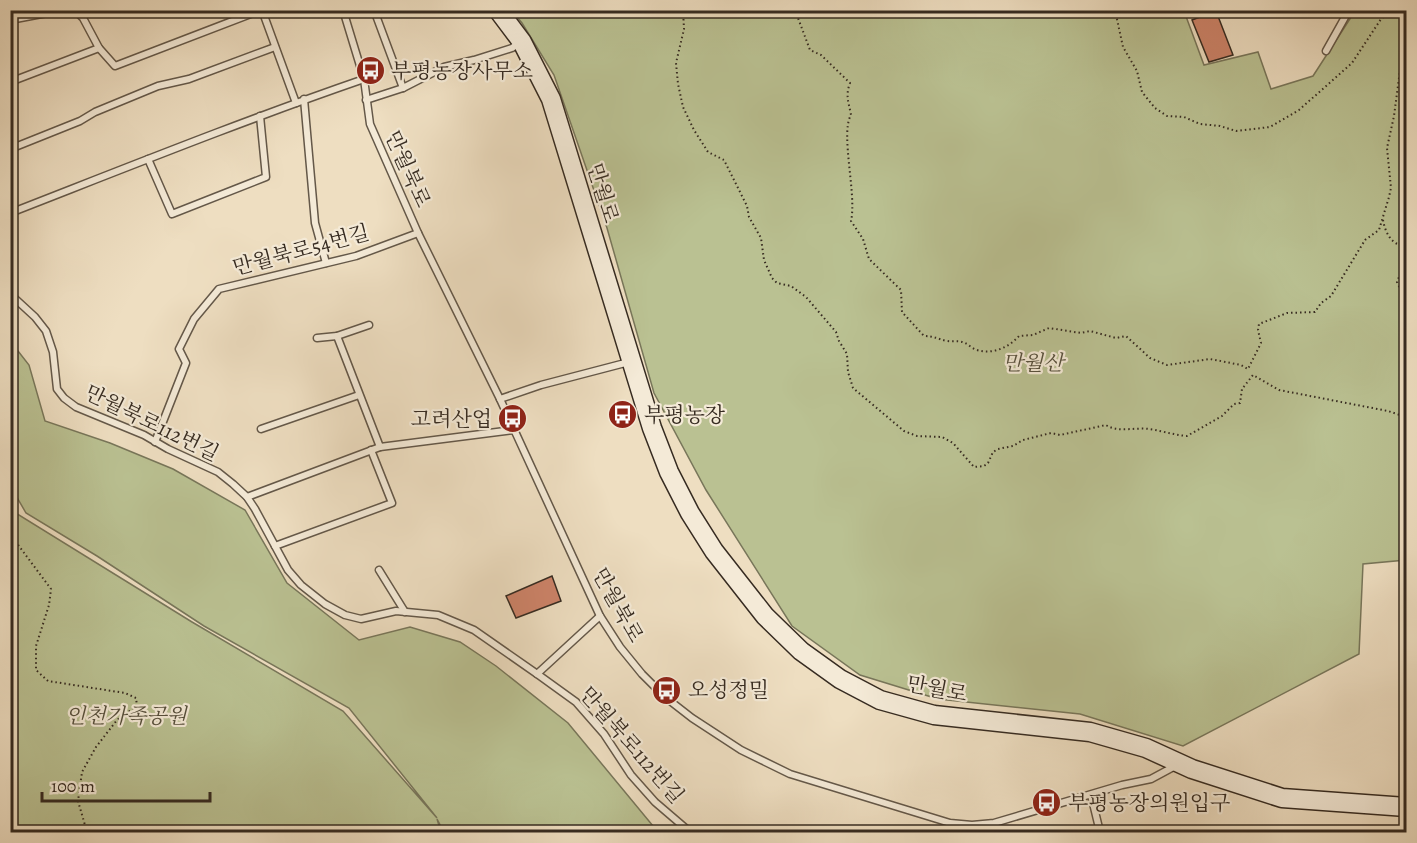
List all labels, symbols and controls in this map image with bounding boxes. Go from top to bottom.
bus stop icon: 부평농장사무소 [354,55,386,87]
place label: 부평농장사무소 [391,57,533,85]
street label: 만월북로 [379,126,437,212]
street label: 만월로 [581,160,625,226]
street label: 만월북로54번길 [230,218,372,282]
park label: 만월산 [1003,349,1066,377]
street label: 만월북로112번길 [80,378,224,468]
bus stop icon: 부평농장 [607,399,639,431]
place label: 부평농장 [644,401,726,429]
bus stop icon: 고려산업 [497,403,529,435]
place label: 고려산업 [411,405,492,433]
street label: 만월북로 [586,563,650,647]
street label: 만월로 [904,669,970,709]
bus stop icon: 오성정밀 [651,674,683,706]
place label: 오성정밀 [688,676,769,704]
street label: 만월북로112번길 [574,681,690,809]
park label: 인천가족공원 [65,702,189,730]
scale bar [42,765,210,803]
text: 100 m [51,774,95,798]
bus stop icon: 부평농장의원입구 [1031,787,1063,819]
place label: 부평농장의원입구 [1068,789,1230,817]

